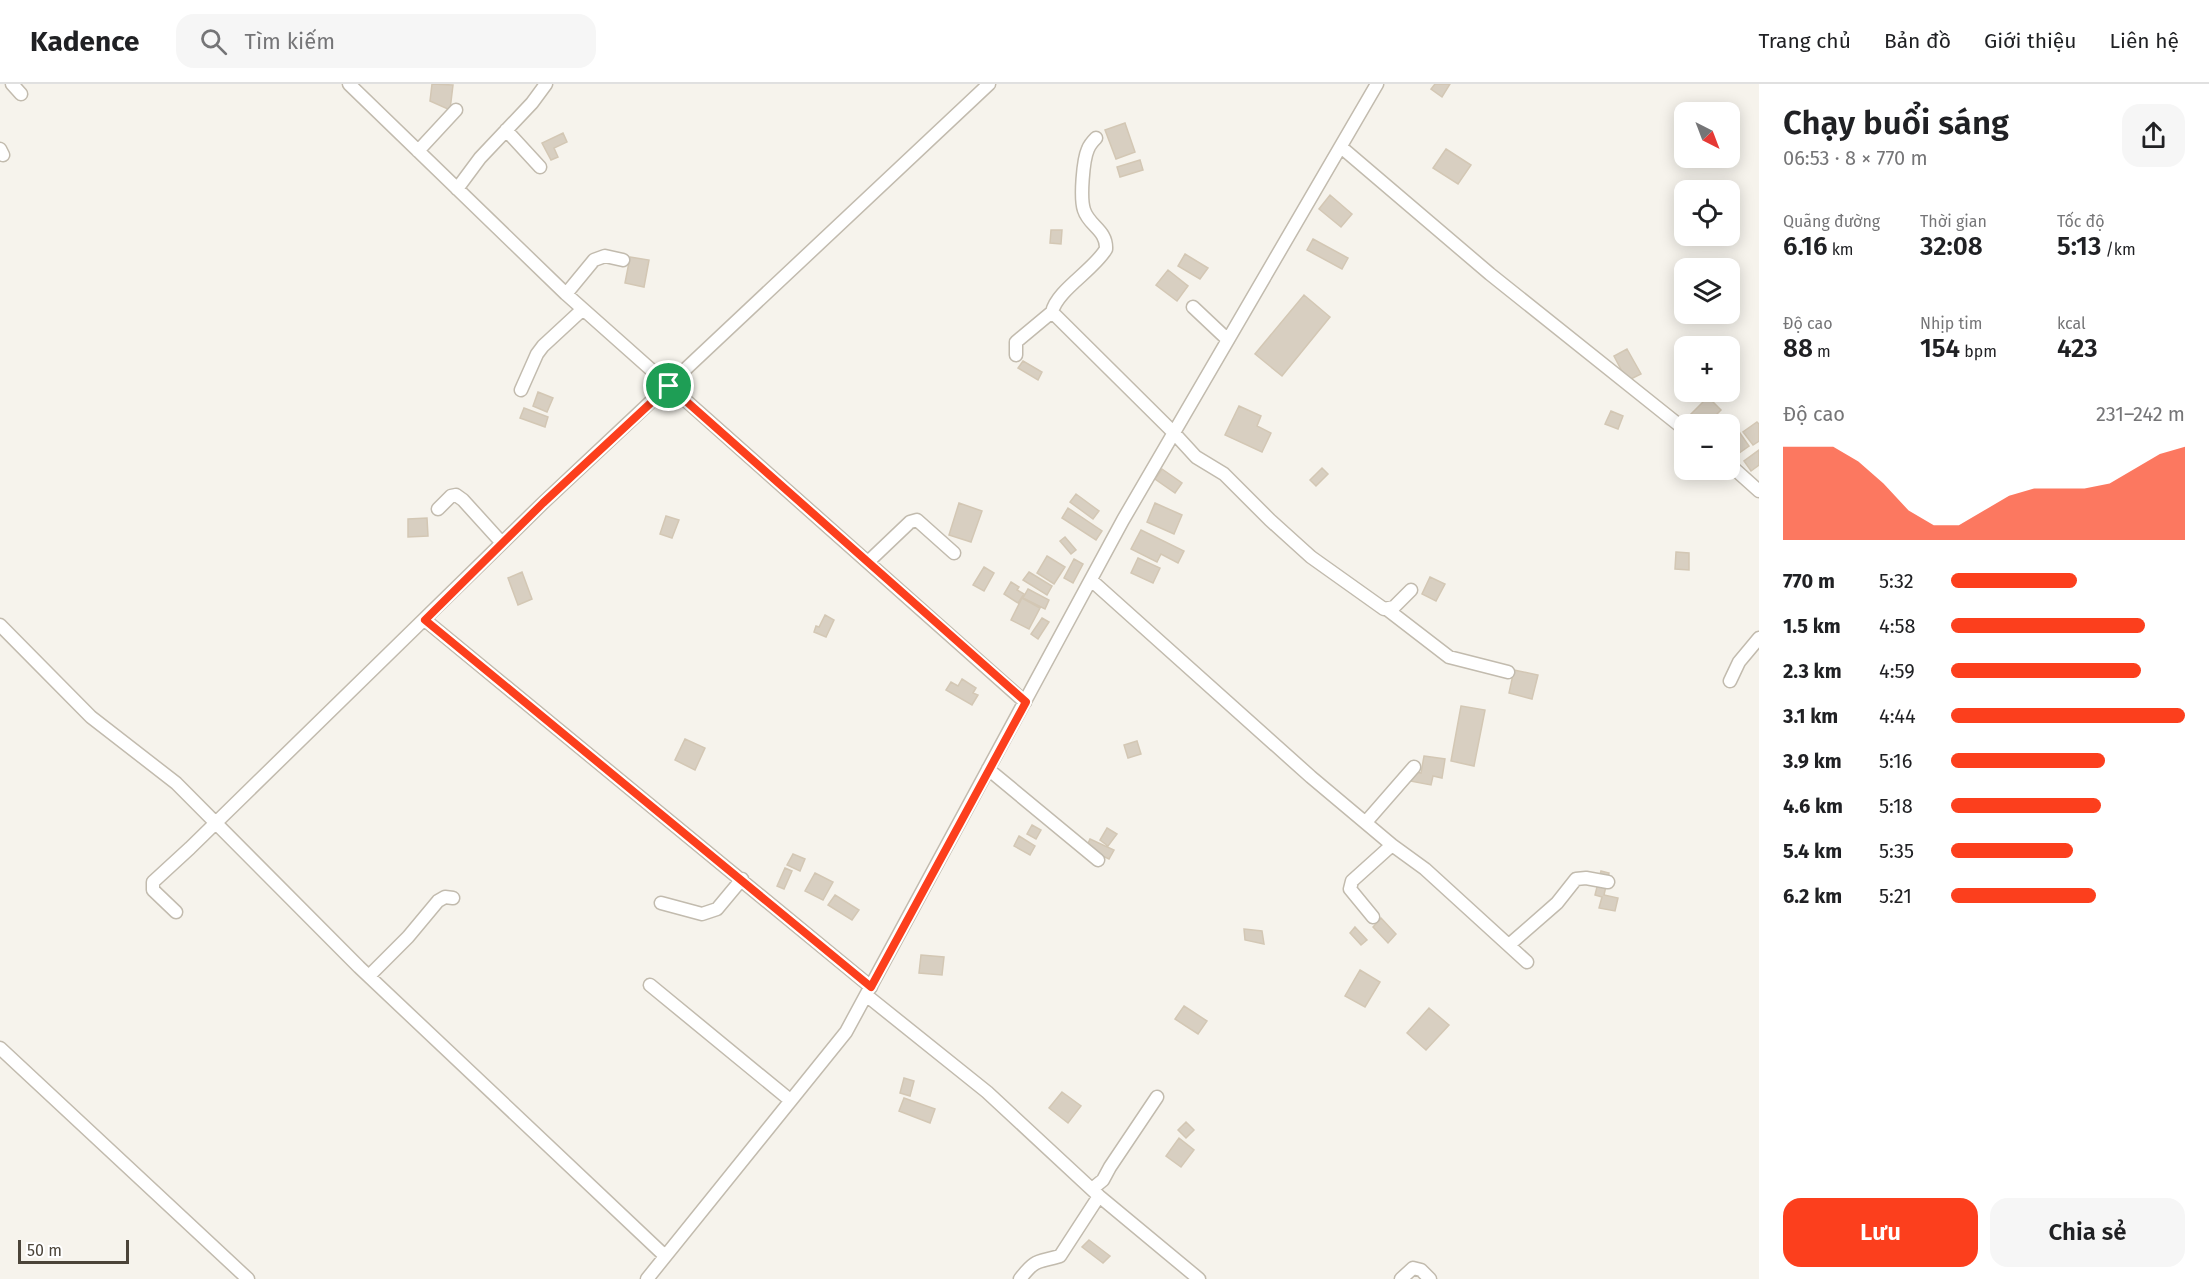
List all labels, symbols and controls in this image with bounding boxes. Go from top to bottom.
search box [176,14,596,68]
text: Kadence [30,25,140,58]
icon: search [197,25,230,58]
text: Tìm kiếm [245,28,335,55]
text: Trang chủ [1759,28,1851,54]
text: Bản đồ [1884,28,1951,54]
text: Giới thiệu [1984,28,2077,54]
text: Liên hệ [2110,28,2179,54]
north arrow [1674,102,1740,168]
map controls [1674,102,1740,480]
text: Chạy buổi sáng [1783,103,2009,143]
button: share [2122,104,2185,167]
text: 06:53 · 8 × 770 m [1783,146,1928,170]
button: locate [1674,180,1740,246]
text: Quãng đường [1783,212,1880,231]
text: Thời gian [1920,212,1987,231]
text: Tốc độ [2057,212,2105,231]
text: 6.16 [1783,231,1827,262]
text: 32:08 [1920,231,1983,262]
text: 5:13 [2057,231,2101,262]
text: km [1827,240,1854,259]
text: /km [2101,240,2136,259]
button: layers [1674,258,1740,324]
text: Độ cao [1783,314,1833,333]
text: Nhịp tim [1920,314,1983,333]
text: kcal [2057,314,2086,333]
text: 88 [1783,333,1813,364]
text: 154 [1920,333,1960,364]
text: 423 [2057,333,2098,364]
button: + [1674,336,1740,402]
text: m [1813,342,1831,361]
text: bpm [1960,342,1997,361]
pin [643,360,694,411]
icon: arrive [652,369,685,402]
text: Độ cao [1783,402,1845,426]
text: 231–242 m [2096,402,2185,426]
button: − [1674,414,1740,480]
text: 770 m [1783,569,1835,593]
text: 5:32 [1879,569,1914,593]
text: 1.5 km [1783,614,1841,638]
text: 4:58 [1879,614,1916,638]
text: 2.3 km [1783,659,1842,683]
text: 4:59 [1879,659,1915,683]
text: 3.1 km [1783,704,1838,728]
text: 4:44 [1879,704,1916,728]
text: 3.9 km [1783,749,1842,773]
text: 5:16 [1879,749,1912,773]
text: 4.6 km [1783,794,1843,818]
text: 5:18 [1879,794,1913,818]
text: 5.4 km [1783,839,1842,863]
text: 5:35 [1879,839,1914,863]
text: 6.2 km [1783,884,1842,908]
text: 5:21 [1879,884,1912,908]
button: Lưu [1783,1198,1978,1267]
button: Chia sẻ [1990,1198,2185,1267]
scale bar [18,1237,129,1264]
text: 50 m [27,1241,62,1260]

